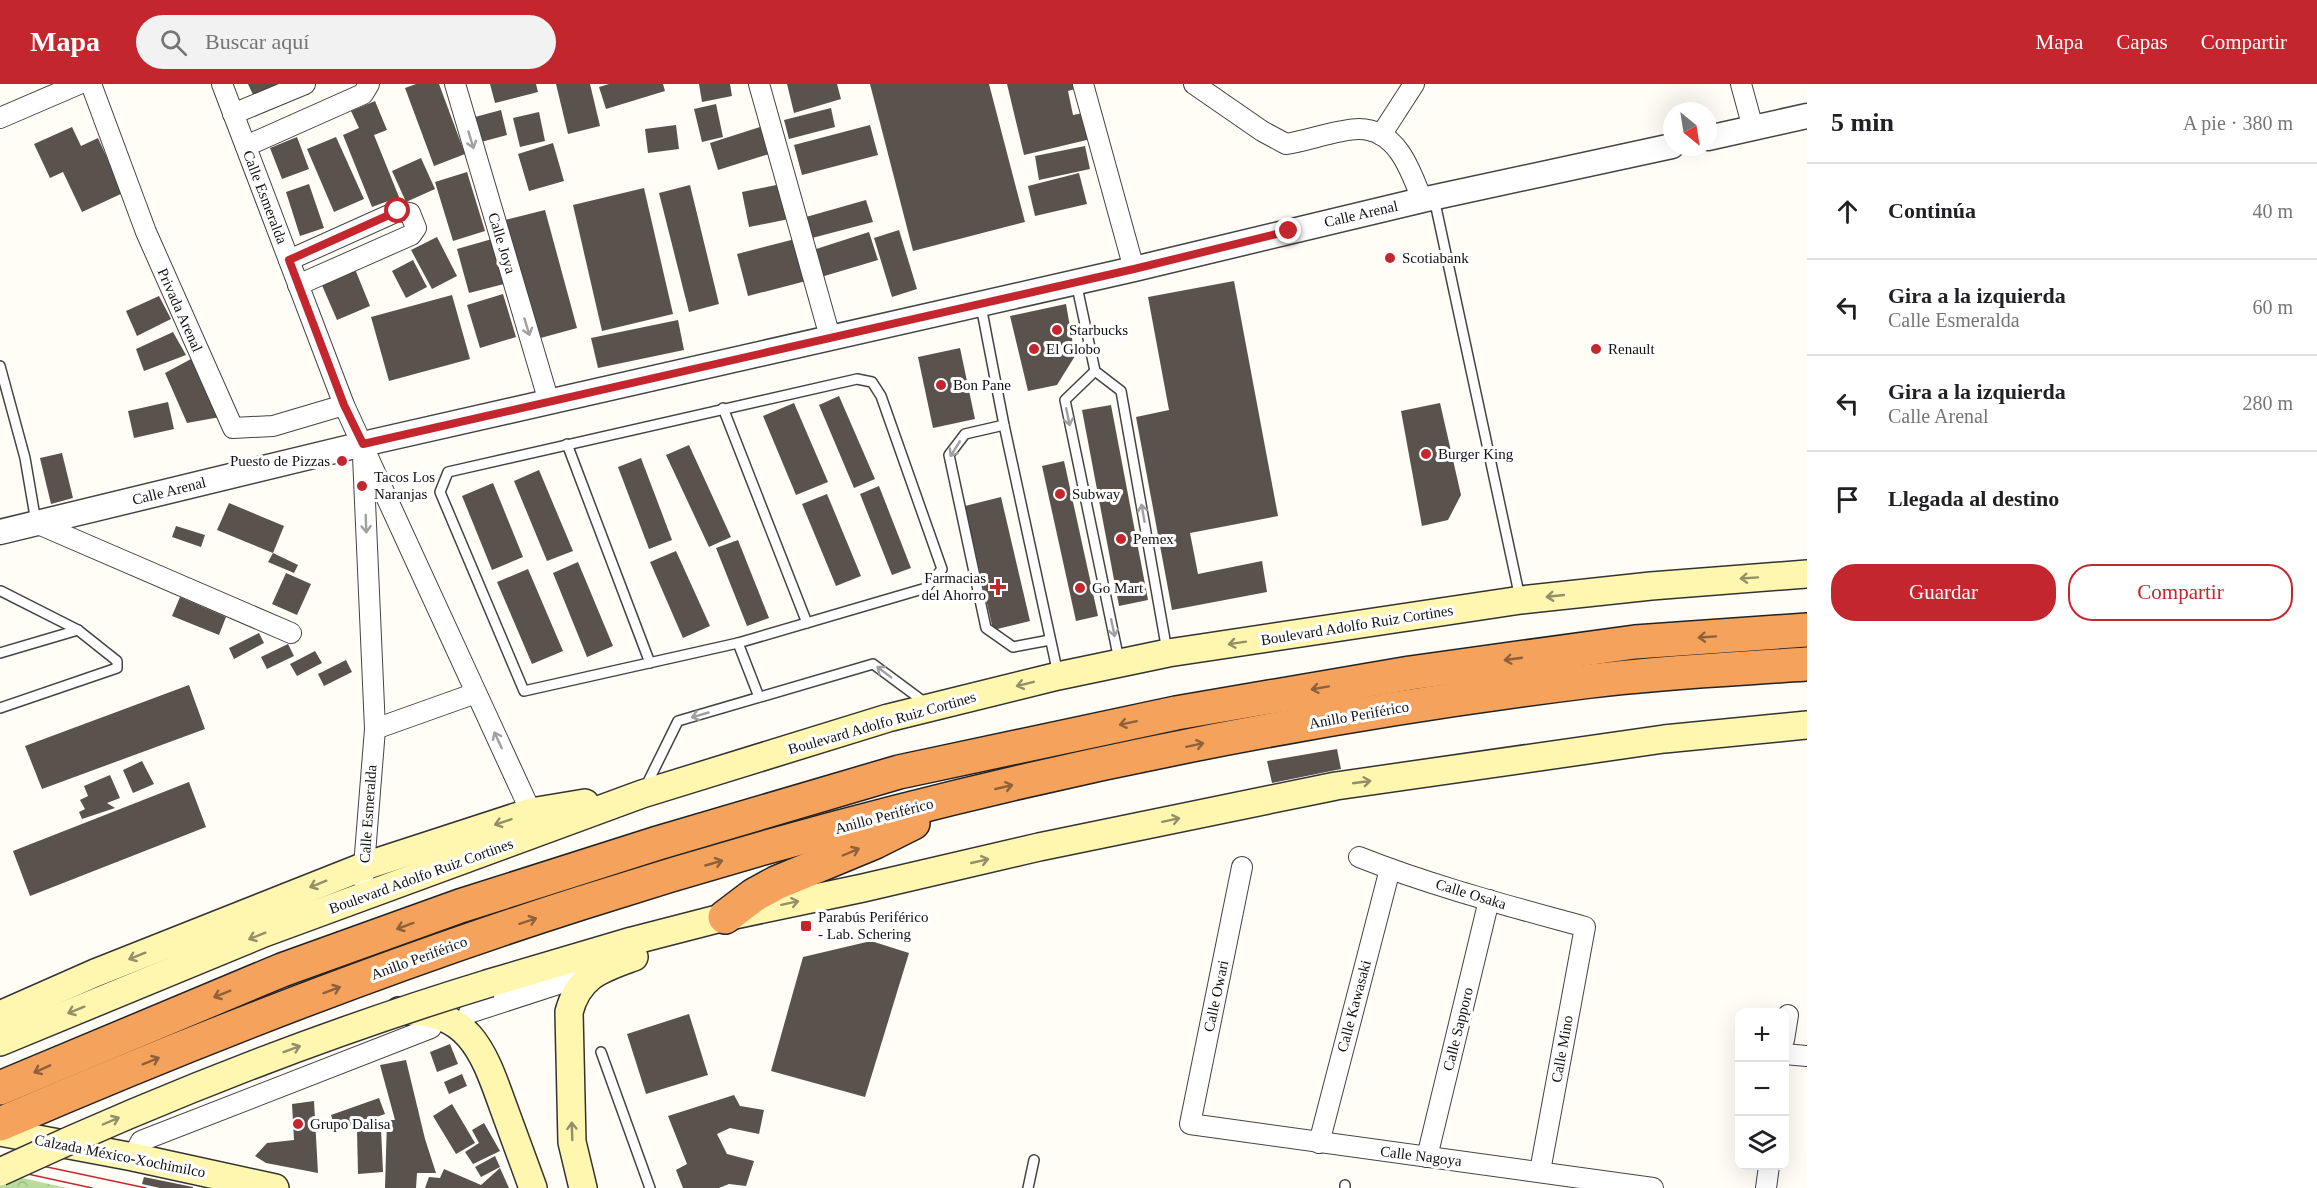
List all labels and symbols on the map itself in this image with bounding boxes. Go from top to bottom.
north arrow [1663,102,1717,156]
one-way arrow [466,130,477,149]
street label: Calle Esmeralda [240,148,290,246]
route start [384,197,410,223]
street label: Calle Arenal [1322,198,1400,230]
street label: Calle Joya [485,211,519,276]
route end [1275,217,1301,243]
place label: Scotiabank [1402,250,1469,266]
marker: Scotiabank [1383,251,1397,265]
street label: Privada Arenal [154,266,206,354]
one-way arrow [522,317,533,336]
place label: Starbucks [1069,322,1128,338]
marker: Starbucks [1050,323,1064,337]
place label: El Globo [1046,341,1101,357]
place label: Renault [1608,341,1655,357]
marker: El Globo [1027,342,1041,356]
marker: Renault [1589,342,1603,356]
place label: Bon Pane [953,377,1011,393]
marker: Bon Pane [934,378,948,392]
one-way arrow [1063,407,1075,426]
one-way arrow [949,440,961,457]
place label: Burger King [1438,446,1514,462]
marker: Burger King [1419,447,1433,461]
place label: Puesto de Pizzas [230,453,330,469]
marker: Puesto de Pizzas [335,454,349,468]
place label: Tacos Los Naranjas [374,469,435,502]
street label: Calle Arenal [130,474,208,508]
marker: Tacos Los Naranjas [355,479,369,493]
place label: Subway [1072,486,1121,502]
marker: Subway [1053,487,1067,501]
one-way arrow [1137,504,1148,523]
one-way arrow [361,513,372,533]
place label: Pemex [1133,531,1174,547]
marker: Pemex [1114,532,1128,546]
place label: Farmacias del Ahorro [921,570,986,603]
one-way arrow [1739,573,1759,584]
marker: Farmacias del Ahorro [991,580,1005,594]
place label: Go Mart [1092,580,1144,596]
marker: Go Mart [1073,581,1087,595]
one-way arrow [1545,591,1565,602]
street label: Boulevard Adolfo Ruiz Cortines [1260,602,1454,648]
one-way arrow [1108,618,1119,637]
one-way arrow [1697,632,1717,643]
one-way arrow [1228,637,1247,648]
one-way arrow [1504,653,1523,664]
one-way arrow [877,666,893,679]
one-way arrow [1016,679,1035,691]
one-way arrow [1311,683,1331,694]
street label: Boulevard Adolfo Ruiz Cortines [786,688,978,758]
street label: Anillo Periférico [1308,698,1410,732]
one-way arrow [690,710,709,721]
one-way arrow [1119,717,1138,729]
one-way arrow [492,732,503,750]
one-way arrow [1185,738,1204,750]
street label: Calle Esmeralda [357,764,379,864]
one-way arrow [1352,777,1372,788]
one-way arrow [995,780,1014,792]
street label: Anillo Periférico [833,795,935,837]
one-way arrow [1161,814,1180,825]
one-way arrow [494,817,513,828]
street label: Boulevard Adolfo Ruiz Cortines [327,835,515,917]
one-way arrow [841,846,859,857]
one-way arrow [970,854,989,866]
one-way arrow [704,857,723,868]
street label: Calle Osaka [1434,876,1509,912]
one-way arrow [309,879,328,890]
one-way arrow [780,897,799,908]
place label: Parabús Periférico - Lab. Schering [818,909,928,942]
one-way arrow [518,914,537,925]
marker: Parabús Periférico - Lab. Schering [799,919,813,933]
one-way arrow [396,921,415,932]
one-way arrow [248,931,267,942]
street label: Anillo Periférico [369,933,469,983]
one-way arrow [128,951,147,962]
street label: Calle Kawasaki [1334,958,1374,1054]
street label: Calle Owari [1201,959,1231,1033]
one-way arrow [322,983,341,994]
street label: Calle Sapporo [1440,986,1476,1072]
one-way arrow [214,989,232,1000]
one-way arrow [68,1005,86,1016]
street label: Calle Mino [1548,1014,1576,1084]
one-way arrow [282,1043,301,1054]
one-way arrow [141,1055,159,1066]
one-way arrow [34,1063,52,1075]
one-way arrow [101,1115,119,1126]
place label: Grupo Dalisa [310,1116,391,1132]
marker: Grupo Dalisa [291,1117,305,1131]
one-way arrow [566,1121,578,1141]
street label: Calzada México-Xochimilco [33,1132,207,1180]
street label: Calle Nagoya [1379,1143,1463,1169]

